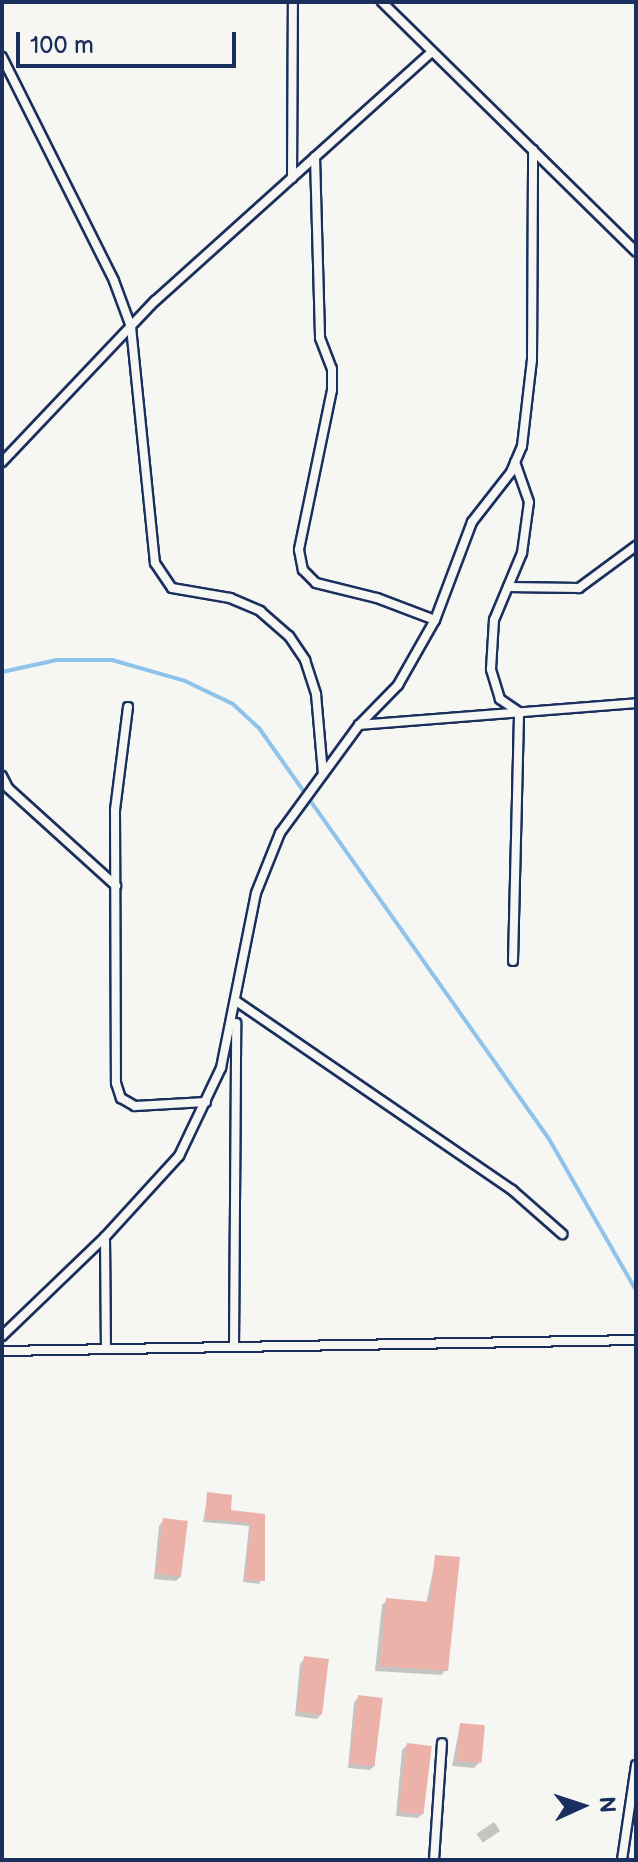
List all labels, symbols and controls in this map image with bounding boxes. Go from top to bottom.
scale bar [20,16,240,66]
text: 100 m [30,31,94,60]
north arrow [542,1766,622,1846]
text: N [593,1796,620,1814]

